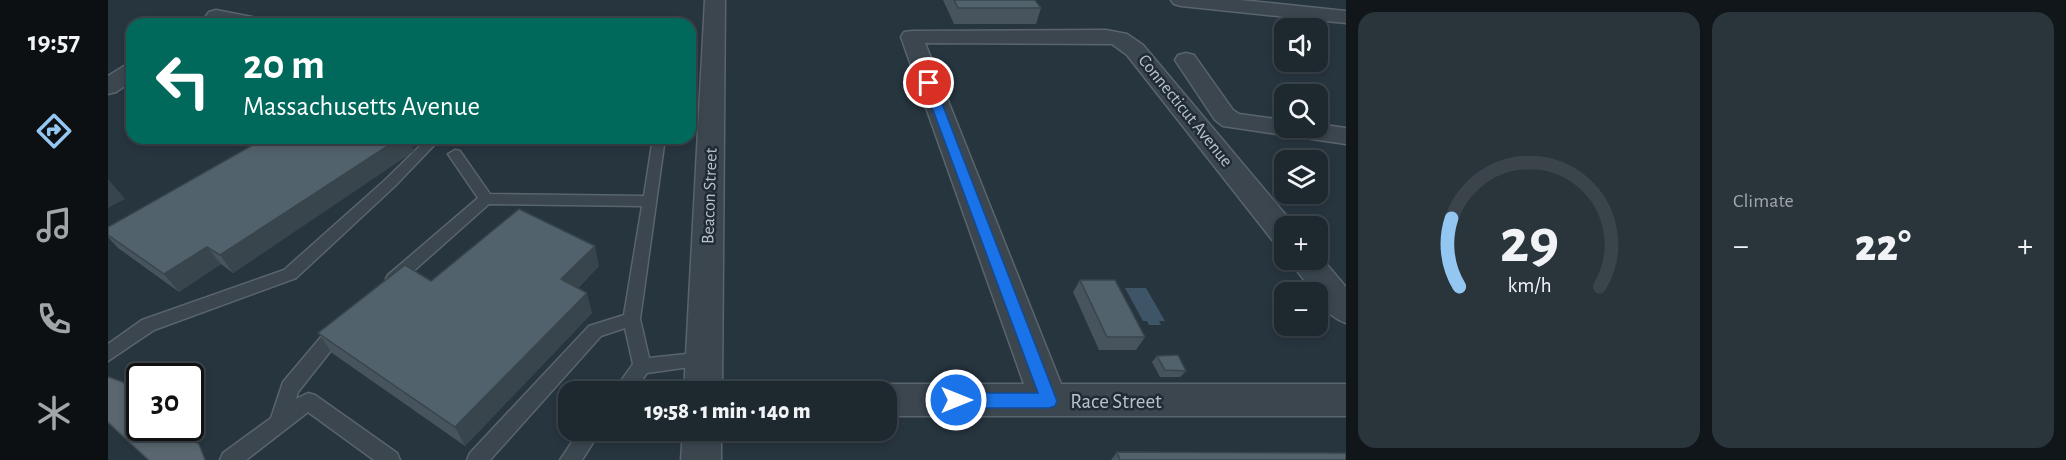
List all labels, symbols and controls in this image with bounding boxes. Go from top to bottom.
map controls [1274,18,1328,336]
button: sound [1274,18,1328,72]
text: 19:57 [28,28,80,55]
icon: left [144,42,222,120]
text: 20 m [243,44,325,86]
street label: Connecticut Avenue [1134,51,1236,171]
pin [903,57,954,108]
icon: arrive [912,66,945,99]
button: search [1274,84,1328,138]
text: Massachusetts Avenue [243,93,480,120]
icon: directions [33,110,75,152]
street label: Beacon Street [699,147,721,244]
button: layers [1274,150,1328,204]
text: Climate [1733,191,1794,211]
icon: music [33,204,75,246]
text: 29 [1499,211,1559,273]
button: + [1274,216,1328,270]
text: 22° [1855,224,1911,269]
text: − [1733,230,1749,263]
text: + [2017,230,2033,263]
text: km/h [1507,275,1551,296]
button: − [1274,282,1328,336]
icon: phone [33,298,75,340]
speed limit sign: 30 [126,363,204,441]
position arrow [924,368,988,432]
street label: Race Street [1070,391,1162,412]
icon: climate [33,392,75,434]
text: 19:58 · 1 min · 140 m [645,400,811,422]

